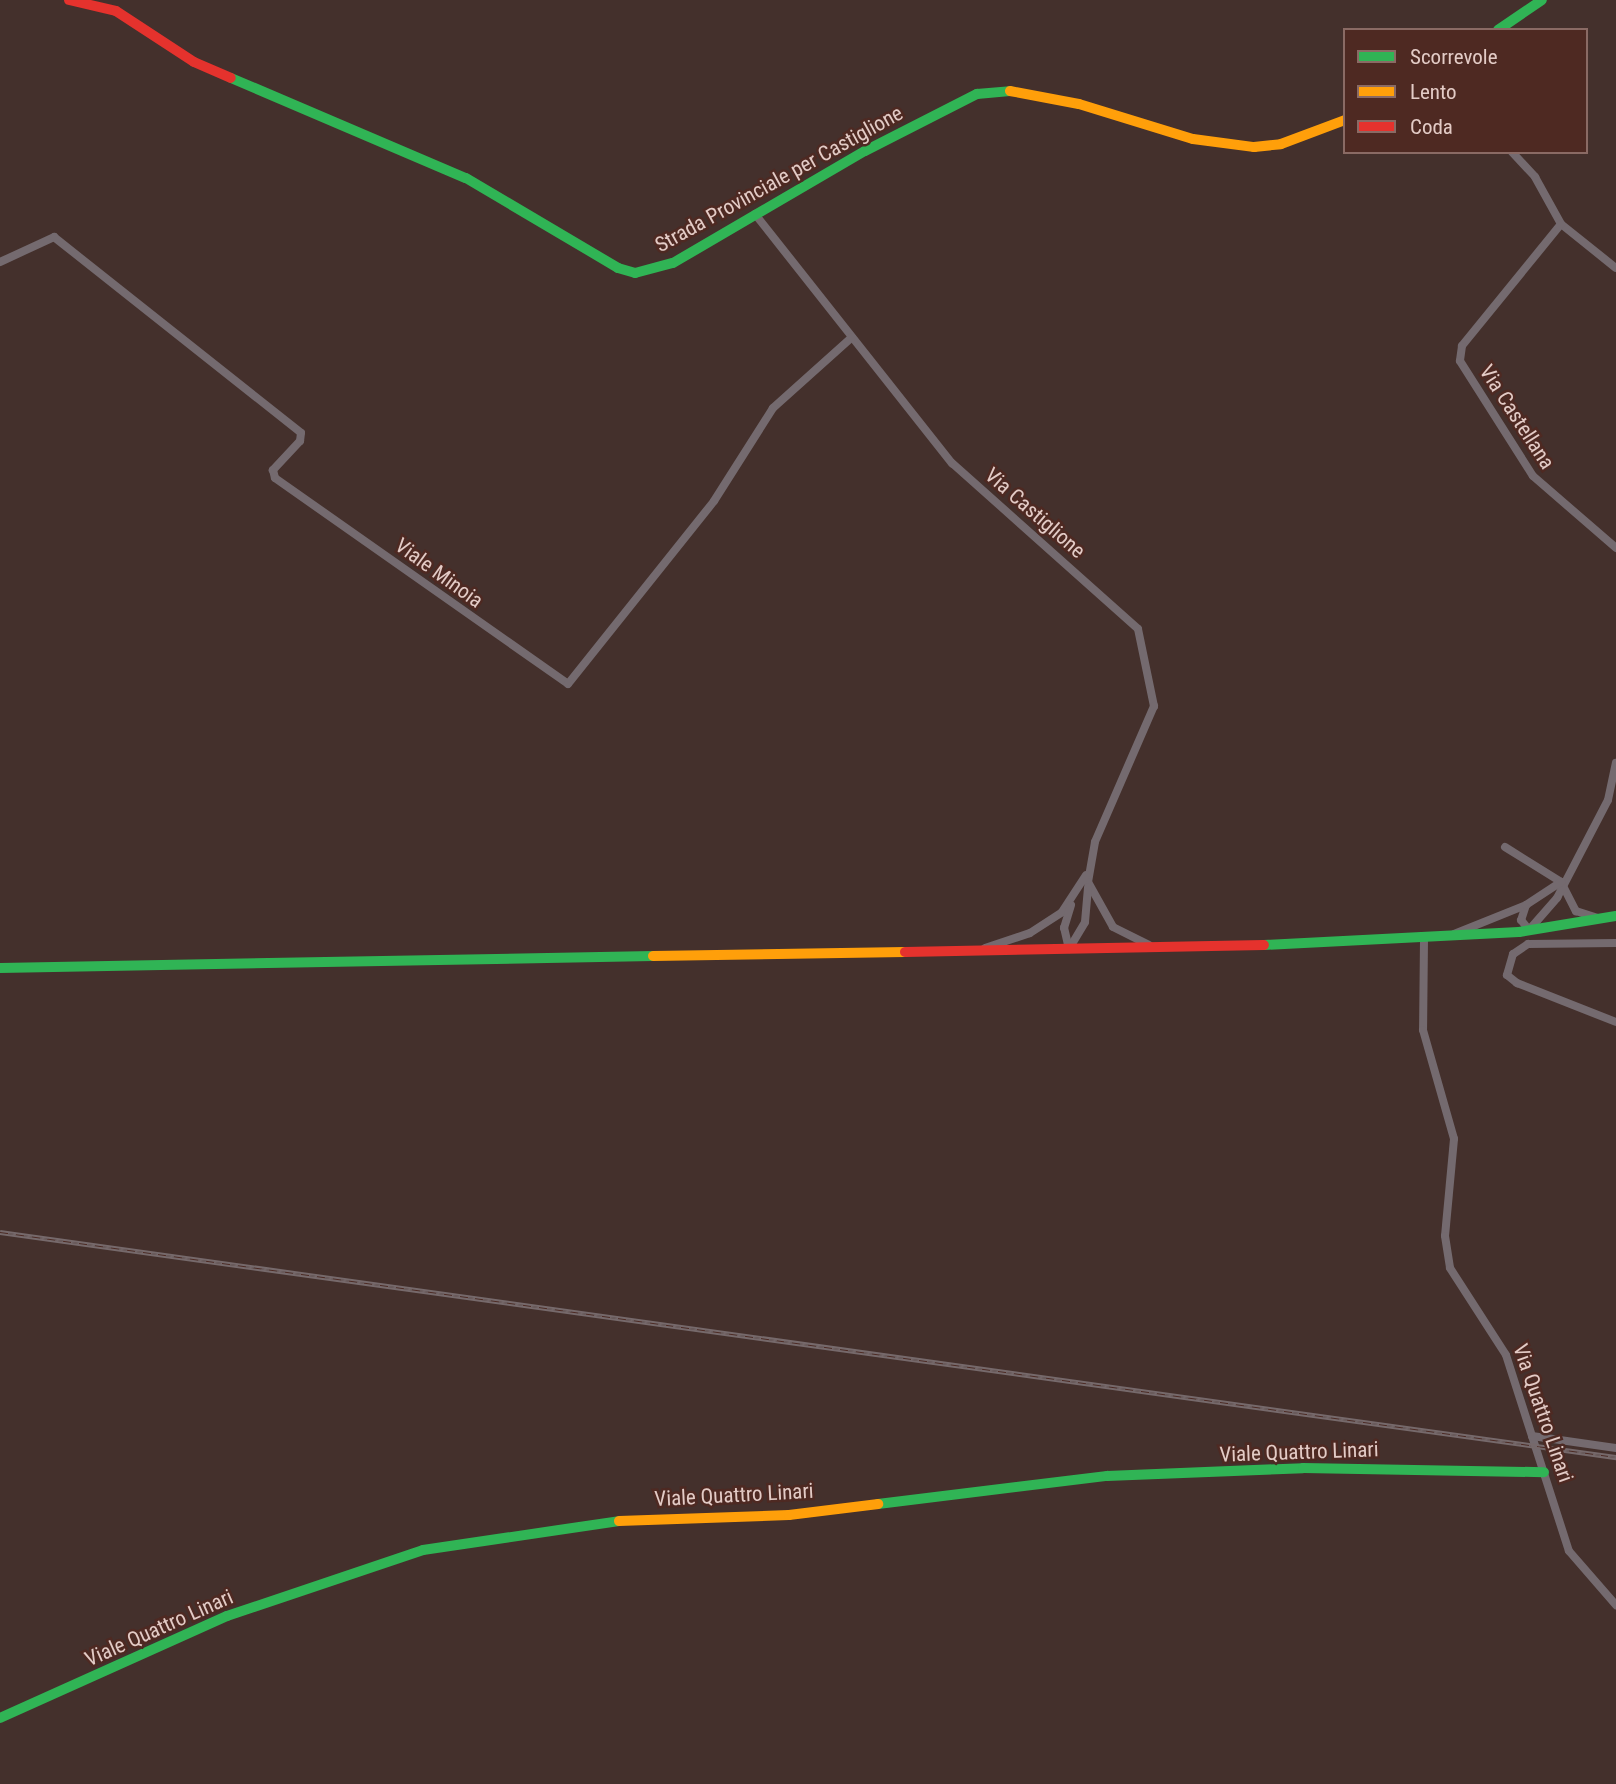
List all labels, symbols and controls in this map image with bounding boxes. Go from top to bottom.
legend [1343,28,1588,154]
text: Scorrevole [1410,45,1497,69]
text: Lento [1410,80,1457,104]
street label: Strada Provinciale per Castiglione [651,100,907,258]
text: Coda [1410,115,1453,139]
street label: Via Castellana [1474,360,1560,474]
street label: Via Castiglione [980,463,1090,563]
street label: Viale Minoia [390,533,488,613]
street label: Via Quattro Linari [1508,1341,1578,1485]
street label: Viale Quattro Linari [1219,1437,1379,1467]
street label: Viale Quattro Linari [654,1478,814,1512]
street label: Viale Quattro Linari [81,1584,237,1672]

